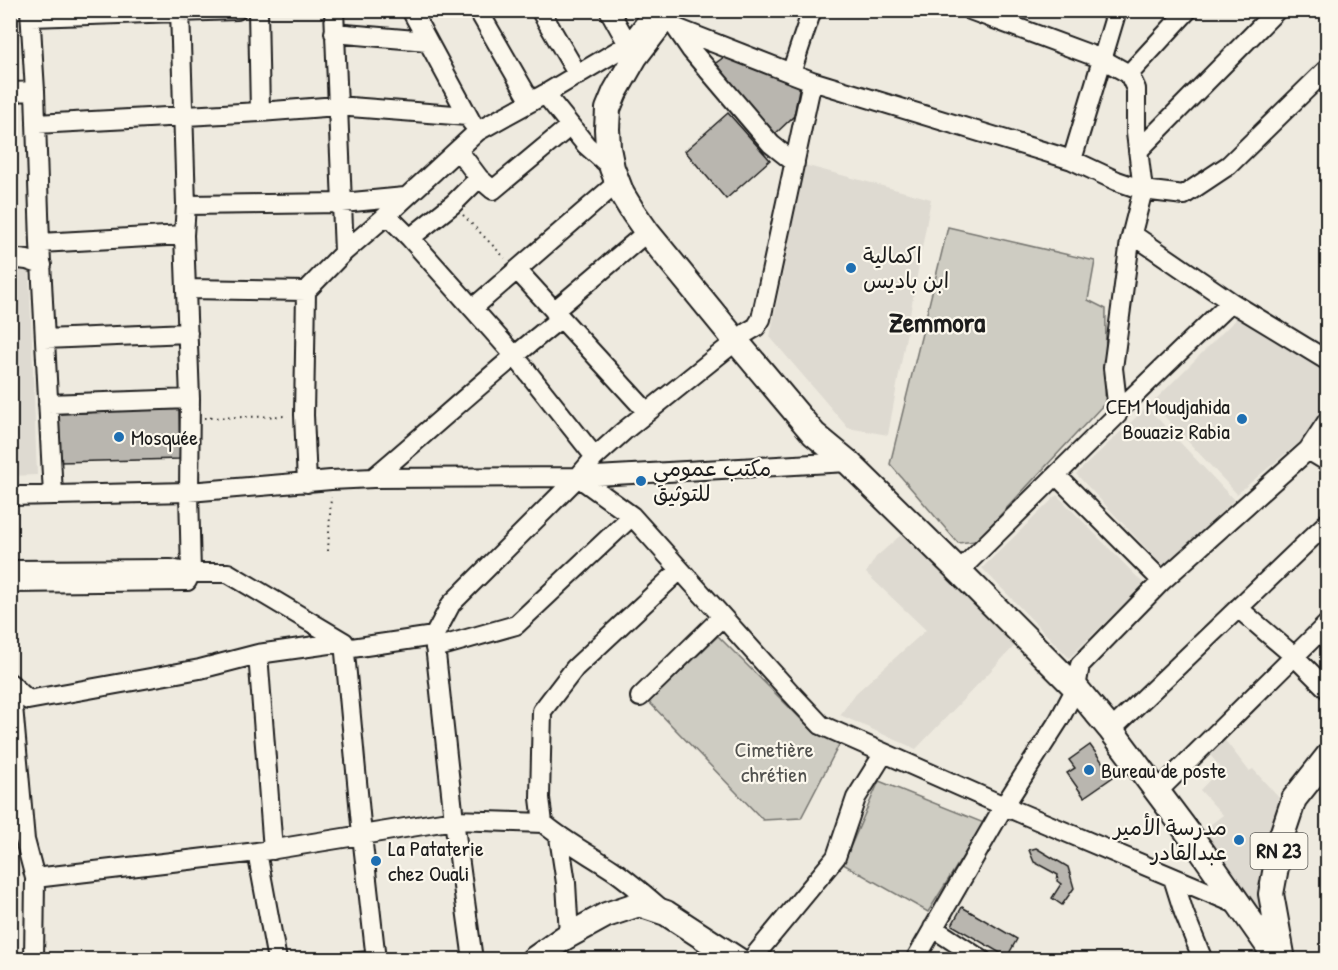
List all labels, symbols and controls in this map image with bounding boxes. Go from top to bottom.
place label: اكمالية ابن باديس [863,240,949,295]
marker: اكمالية ابن باديس [844,261,858,275]
district label: Zemmora [889,303,985,341]
place label: CEM Moudjahida Bouaziz Rabia [1106,391,1230,446]
marker: CEM Moudjahida Bouaziz Rabia [1235,412,1249,426]
place label: Mosquée [131,422,198,452]
marker: Mosquée [112,430,126,444]
place label: مكتب عمومي للتوثيق [653,453,771,508]
marker: مكتب عمومي للتوثيق [634,474,648,488]
park label: Cimetière chrétien [734,734,814,789]
place label: Bureau de poste [1101,755,1226,785]
marker: Bureau de poste [1082,763,1096,777]
place label: مدرسة الأمير عبدالقادر [1111,812,1227,867]
place label: La Pataterie chez Ouali [388,833,484,888]
marker: مدرسة الأمير عبدالقادر [1232,833,1246,847]
road number: RN 23 [1250,833,1308,869]
marker: La Pataterie chez Ouali [369,854,383,868]

